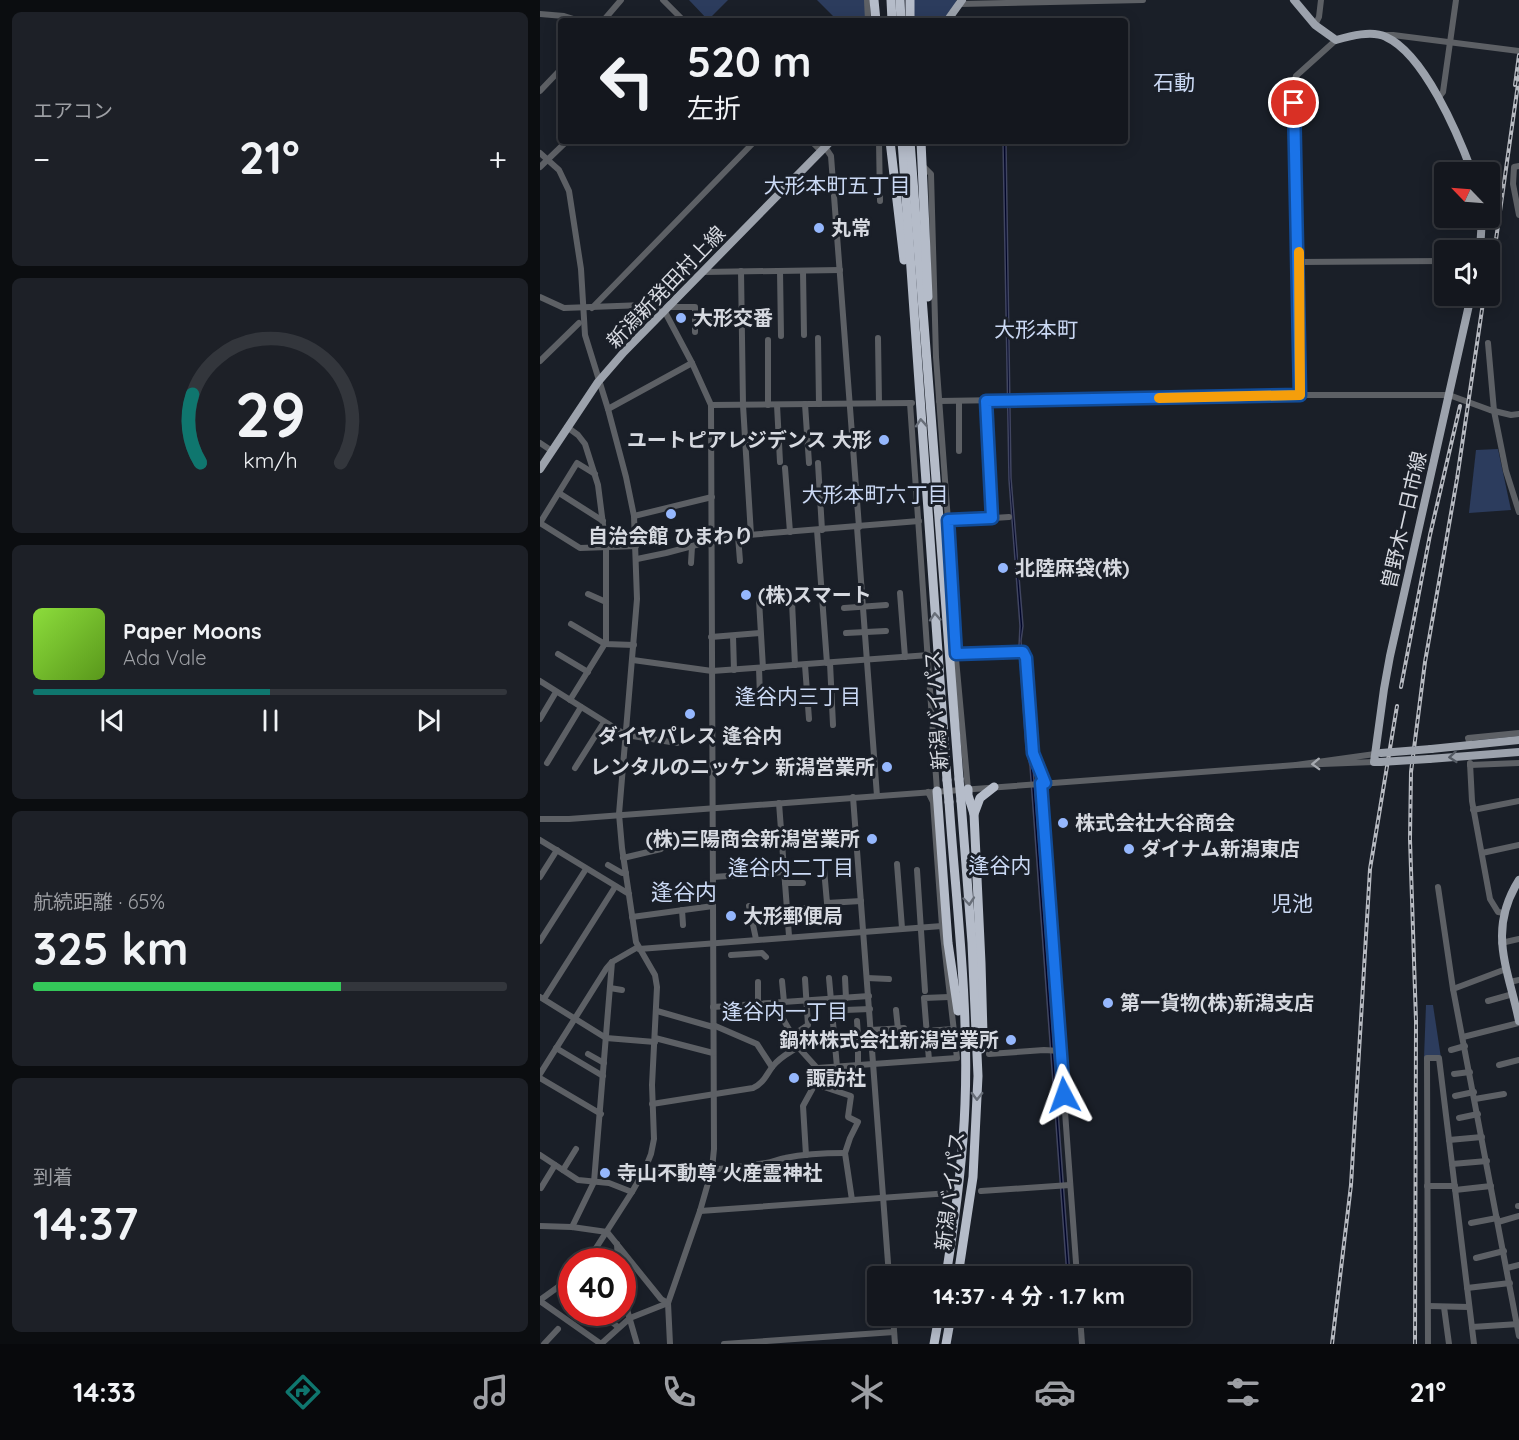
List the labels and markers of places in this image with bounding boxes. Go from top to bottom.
pin [1268,77,1319,128]
place label: 丸常 [831,215,871,240]
marker: 丸常 [812,221,826,235]
place label: 大形交番 [693,305,773,330]
marker: 大形交番 [674,311,688,325]
place label: ユートピアレジデンス 大形 [627,427,872,452]
marker: ユートピアレジデンス 大形 [877,433,891,447]
marker: 自治会館 ひまわり [664,507,678,521]
place label: 自治会館 ひまわり [588,523,754,548]
place label: 北陸麻袋(株) [1015,555,1129,580]
marker: 北陸麻袋(株) [996,561,1010,575]
place label: (株)スマート [758,582,872,607]
marker: (株)スマート [739,588,753,602]
marker: ダイヤパレス 逢谷内 [683,707,697,721]
place label: ダイヤパレス 逢谷内 [598,723,782,748]
place label: レンタルのニッケン 新潟営業所 [590,754,875,779]
marker: レンタルのニッケン 新潟営業所 [880,760,894,774]
place label: 株式会社大谷商会 [1075,810,1235,835]
marker: 株式会社大谷商会 [1056,816,1070,830]
place label: (株)三陽商会新潟営業所 [646,826,860,851]
marker: (株)三陽商会新潟営業所 [865,832,879,846]
place label: ダイナム新潟東店 [1141,836,1300,861]
marker: ダイナム新潟東店 [1122,842,1136,856]
place label: 大形郵便局 [743,903,843,928]
marker: 大形郵便局 [724,909,738,923]
place label: 第一貨物(株)新潟支店 [1120,990,1314,1015]
marker: 第一貨物(株)新潟支店 [1101,996,1115,1010]
place label: 鍋林株式会社新潟営業所 [779,1027,999,1052]
marker: 鍋林株式会社新潟営業所 [1004,1033,1018,1047]
place label: 諏訪社 [806,1065,866,1090]
marker: 諏訪社 [787,1071,801,1085]
place label: 寺山不動尊 火産霊神社 [617,1160,823,1185]
marker: 寺山不動尊 火産霊神社 [598,1166,612,1180]

